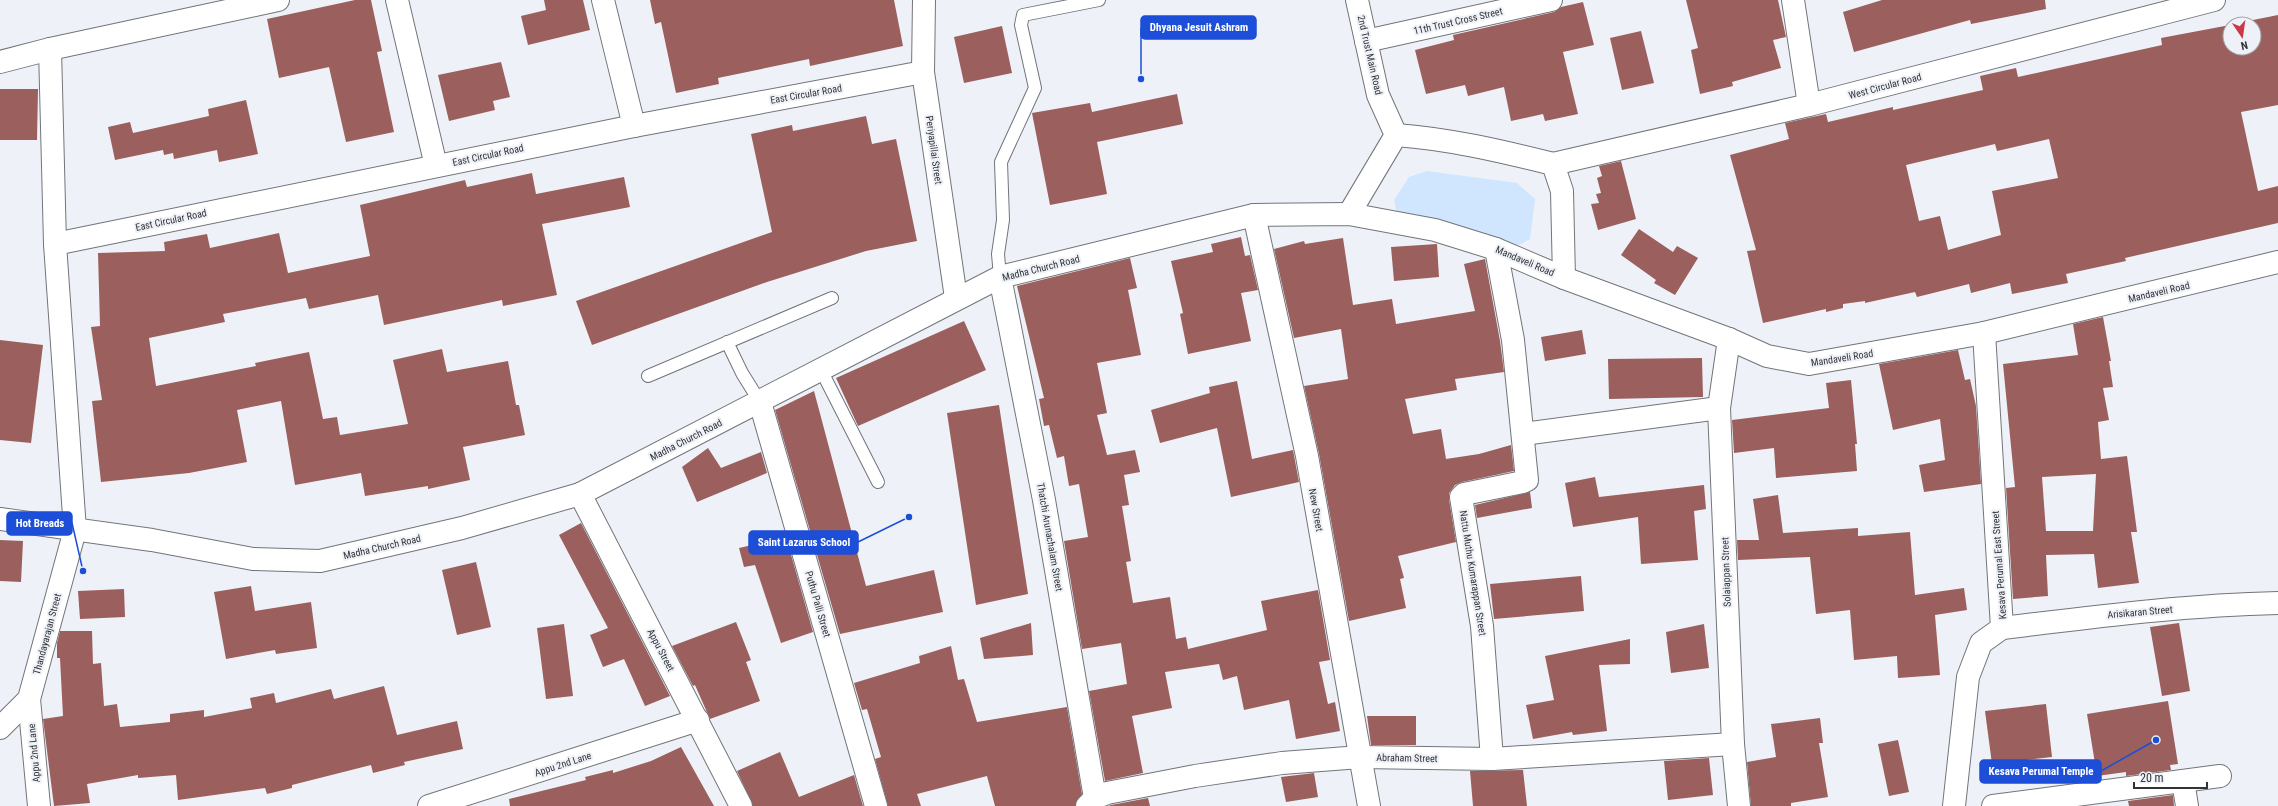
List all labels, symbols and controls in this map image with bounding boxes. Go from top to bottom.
street label: 11th Trust Cross Street [1413,5,1504,37]
street label: 2nd Trust Main Road [1356,14,1385,96]
callout: Dhyana Jesuit Ashram [1141,16,1256,39]
north arrow [2222,16,2262,56]
text: Dhyana Jesuit Ashram [1150,21,1248,34]
text: N [2239,38,2249,52]
street label: West Circular Road [1847,71,1923,101]
street label: East Circular Road [769,82,843,106]
street label: Periyapillai Street [924,115,944,185]
street label: East Circular Road [451,142,525,168]
street label: East Circular Road [134,207,208,233]
street label: Mandaveli Road [1494,244,1556,278]
street label: Madha Church Road [1001,253,1081,283]
street label: Mandaveli Road [2127,280,2191,304]
street label: Mandaveli Road [1810,348,1874,368]
street label: Madha Church Road [648,417,724,463]
street label: Thatchi Arunachalam Street [1035,482,1065,592]
street label: New Street [1307,488,1325,532]
street label: Nattu Muthu Kumarappan Street [1458,510,1488,636]
street label: Kesava Perumal East Street [1990,510,2008,620]
callout: Hot Breads [7,512,72,535]
text: Hot Breads [16,517,64,530]
callout: Saint Lazarus School [749,531,858,554]
street label: Madha Church Road [342,533,422,561]
text: Saint Lazarus School [758,536,850,549]
street label: Solaiappan Street [1719,537,1733,607]
street label: Puthu Palli Street [803,570,833,638]
street label: Thandayarajan Street [31,592,63,676]
street label: Arisikaran Street [2107,604,2173,620]
street label: Appu Street [645,627,677,673]
street label: Appu 2nd Lane [26,723,42,783]
street label: Appu 2nd Lane [533,750,593,778]
street label: Abraham Street [1376,752,1438,764]
callout: Kesava Perumal Temple [1980,760,2101,783]
scale bar [2134,764,2207,790]
text: Kesava Perumal Temple [1988,765,2094,778]
text: 20 m [2140,771,2164,785]

